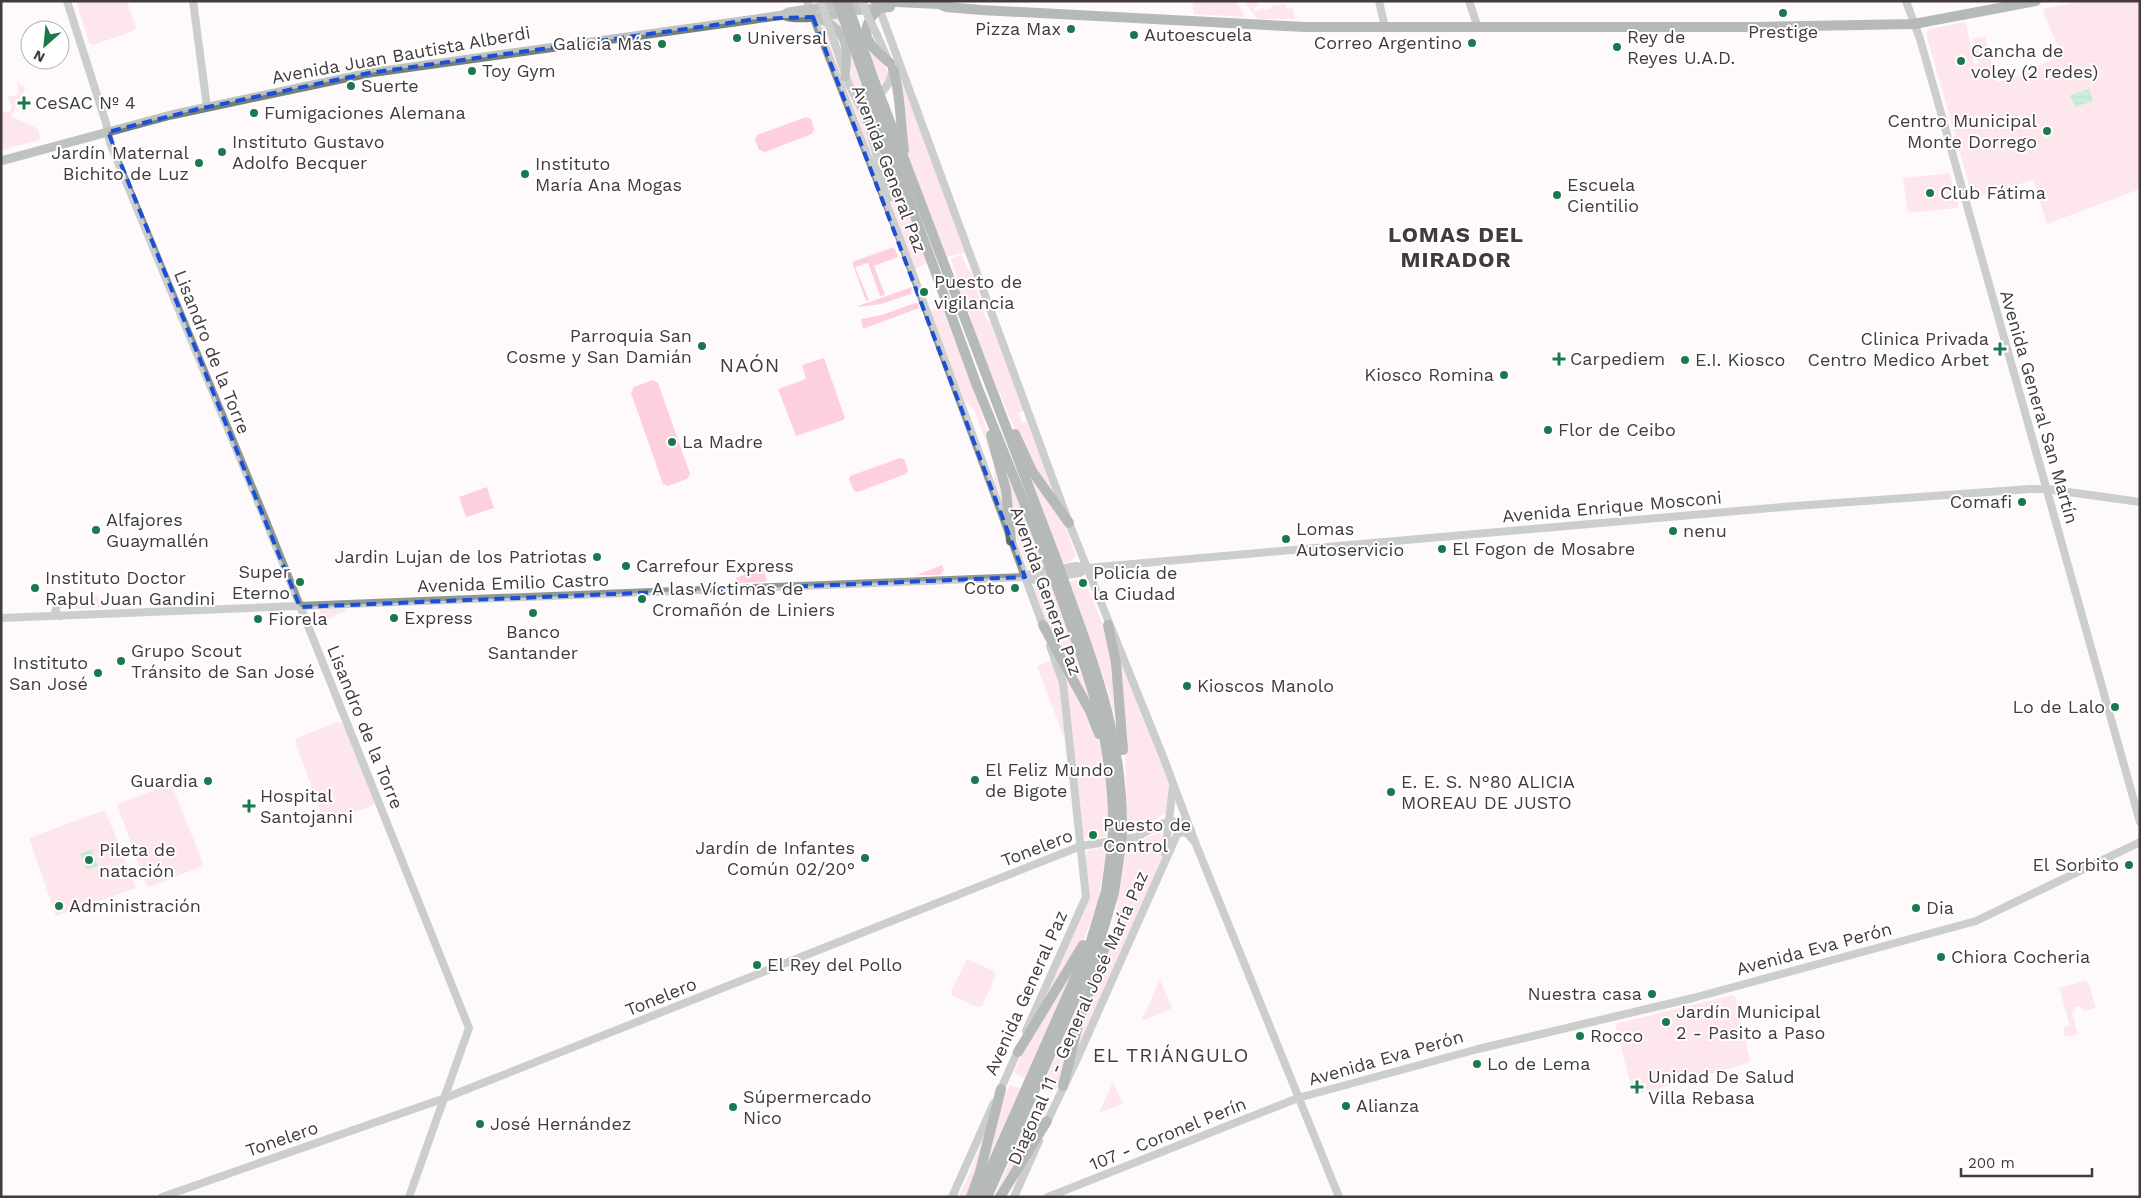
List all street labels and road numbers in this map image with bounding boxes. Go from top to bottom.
street label: Avenida Juan Bautista Alberdi [270,21,532,88]
street label: Avenida General Paz [848,82,931,256]
street label: Lisandro de la Torre [170,267,255,437]
street label: Avenida General San Martín [1996,288,2083,526]
street label: Avenida Enrique Mosconi [1501,486,1723,527]
street label: Avenida General Paz [1006,504,1087,678]
street label: Avenida Emilio Castro [417,569,609,596]
street label: Lisandro de la Torre [323,642,408,812]
street label: Tonelero [998,824,1076,871]
street label: Diagonal 11 - General José María Paz [1003,868,1152,1168]
street label: Avenida General Paz [980,907,1071,1078]
street label: Avenida Eva Perón [1734,918,1894,979]
street label: Tonelero [622,973,700,1020]
street label: Avenida Eva Perón [1306,1025,1466,1090]
street label: 107 - Coronel Perín [1087,1093,1249,1175]
street label: Tonelero [243,1116,321,1161]

